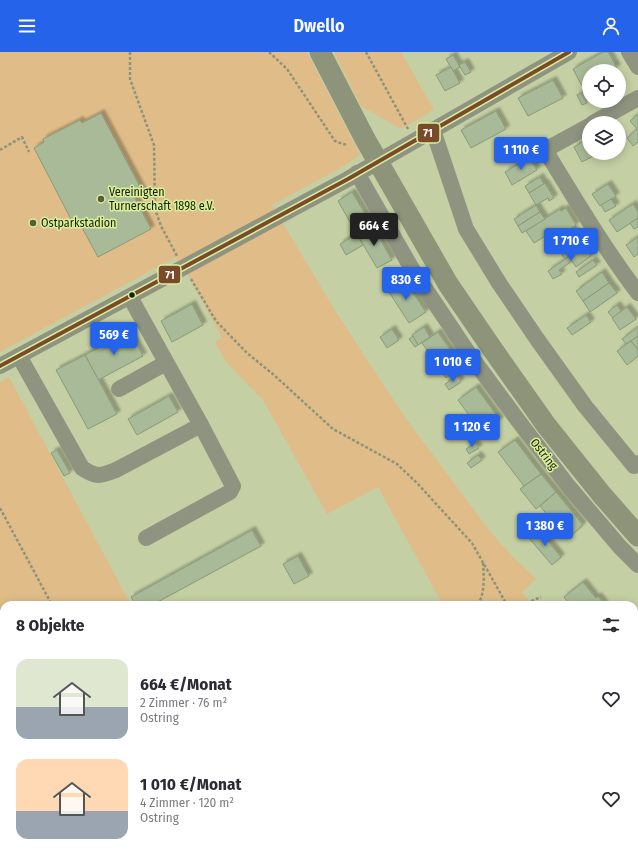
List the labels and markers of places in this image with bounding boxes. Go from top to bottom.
pin: 1 110 € [484,137,558,171]
place label: Vereinigten Turnerschaft 1898 e.V. [109,185,215,213]
marker: Vereinigten Turnerschaft 1898 e.V. [96,194,106,204]
pin: 664 € [346,213,402,247]
place label: Ostparkstadion [41,216,116,230]
marker: Ostparkstadion [28,218,38,228]
pin: 1 710 € [534,228,608,262]
pin: 830 € [378,267,434,301]
unlabelled marker [127,290,137,300]
pin: 569 € [86,322,142,356]
pin: 1 010 € [416,349,490,383]
pin: 1 120 € [435,414,509,448]
pin: 1 380 € [508,513,582,547]

